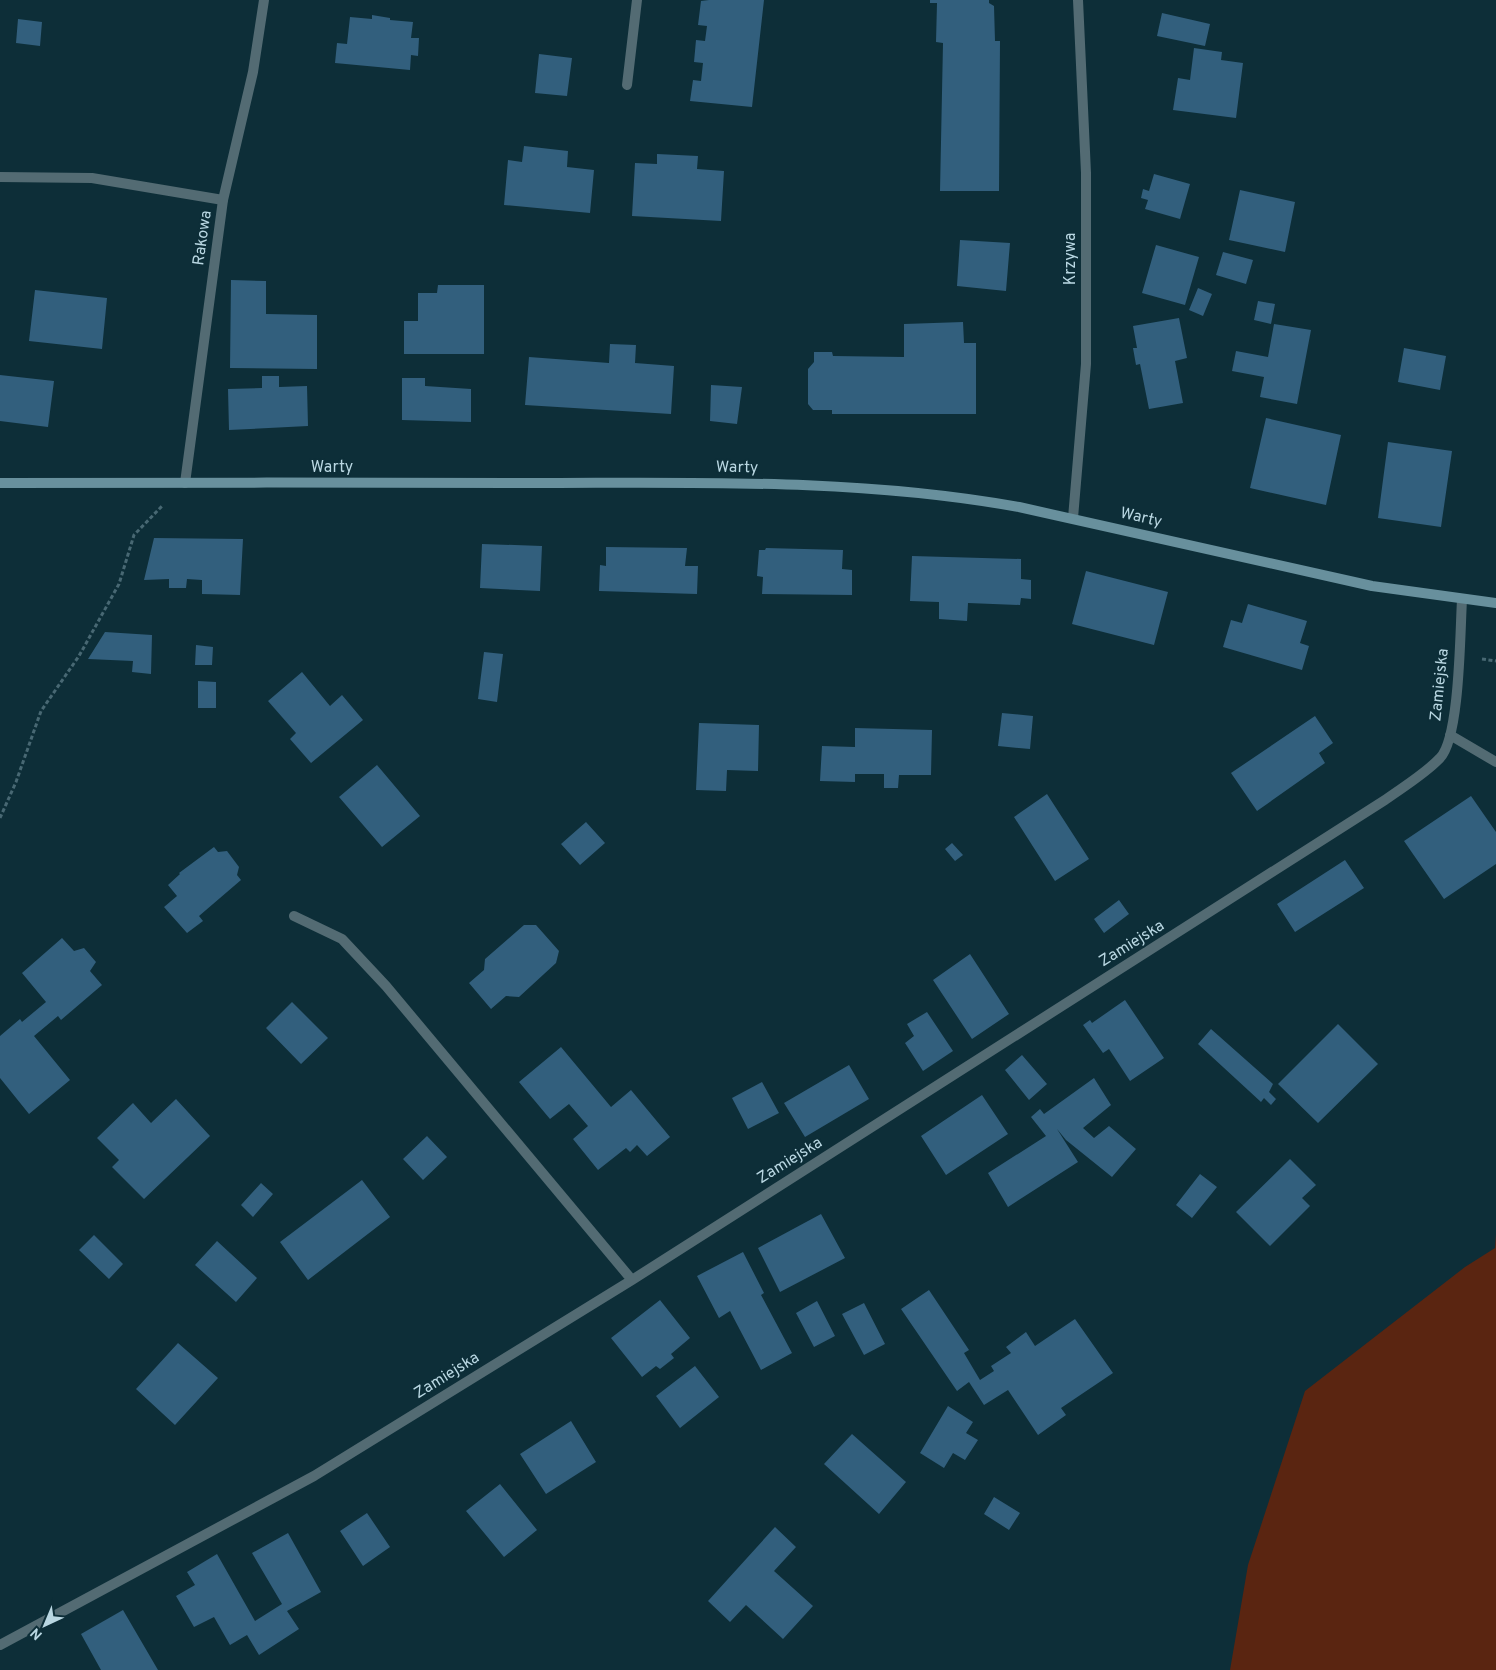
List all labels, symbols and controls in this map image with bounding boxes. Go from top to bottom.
street label: Rakowa [189,209,217,267]
street label: Krzywa [1061,233,1081,285]
street label: Warty [311,458,353,478]
street label: Warty [716,458,758,478]
street label: Warty [1118,503,1164,533]
street label: Zamiejska [1426,647,1454,723]
street label: Zamiejska [1096,916,1168,972]
street label: Zamiejska [754,1133,826,1189]
street label: Zamiejska [411,1348,483,1404]
north arrow [20,1600,70,1650]
text: N [27,1624,47,1643]

